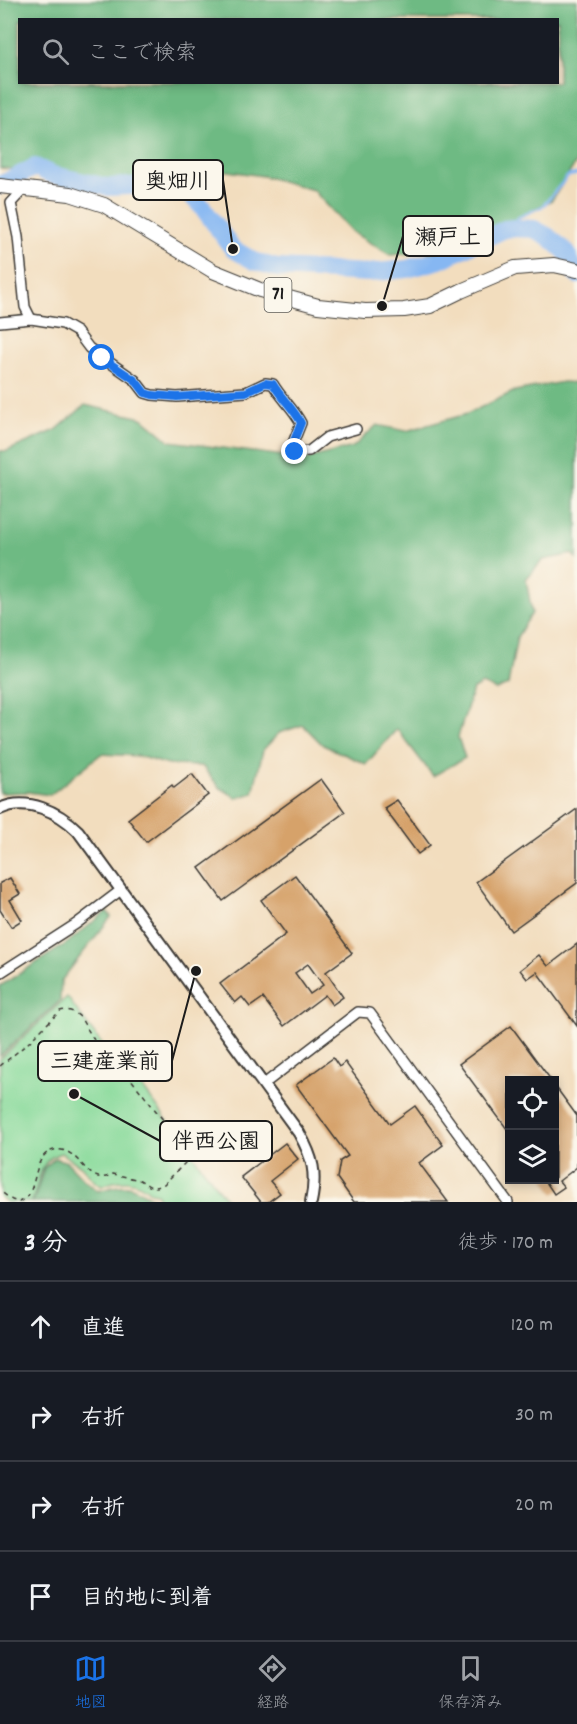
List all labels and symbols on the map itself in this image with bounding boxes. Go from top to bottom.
callout: 奥畑川 [133,160,223,200]
text: 奥畑川 [145,168,211,199]
callout: 瀬戸上 [403,216,493,256]
text: 瀬戸上 [415,224,481,255]
road number: 71 [264,278,292,312]
route start [88,344,114,370]
route end [281,438,307,464]
callout: 三建産業前 [38,1041,172,1081]
text: 三建産業前 [50,1048,160,1079]
callout: 伴西公園 [160,1121,272,1161]
text: 伴西公園 [172,1128,260,1159]

